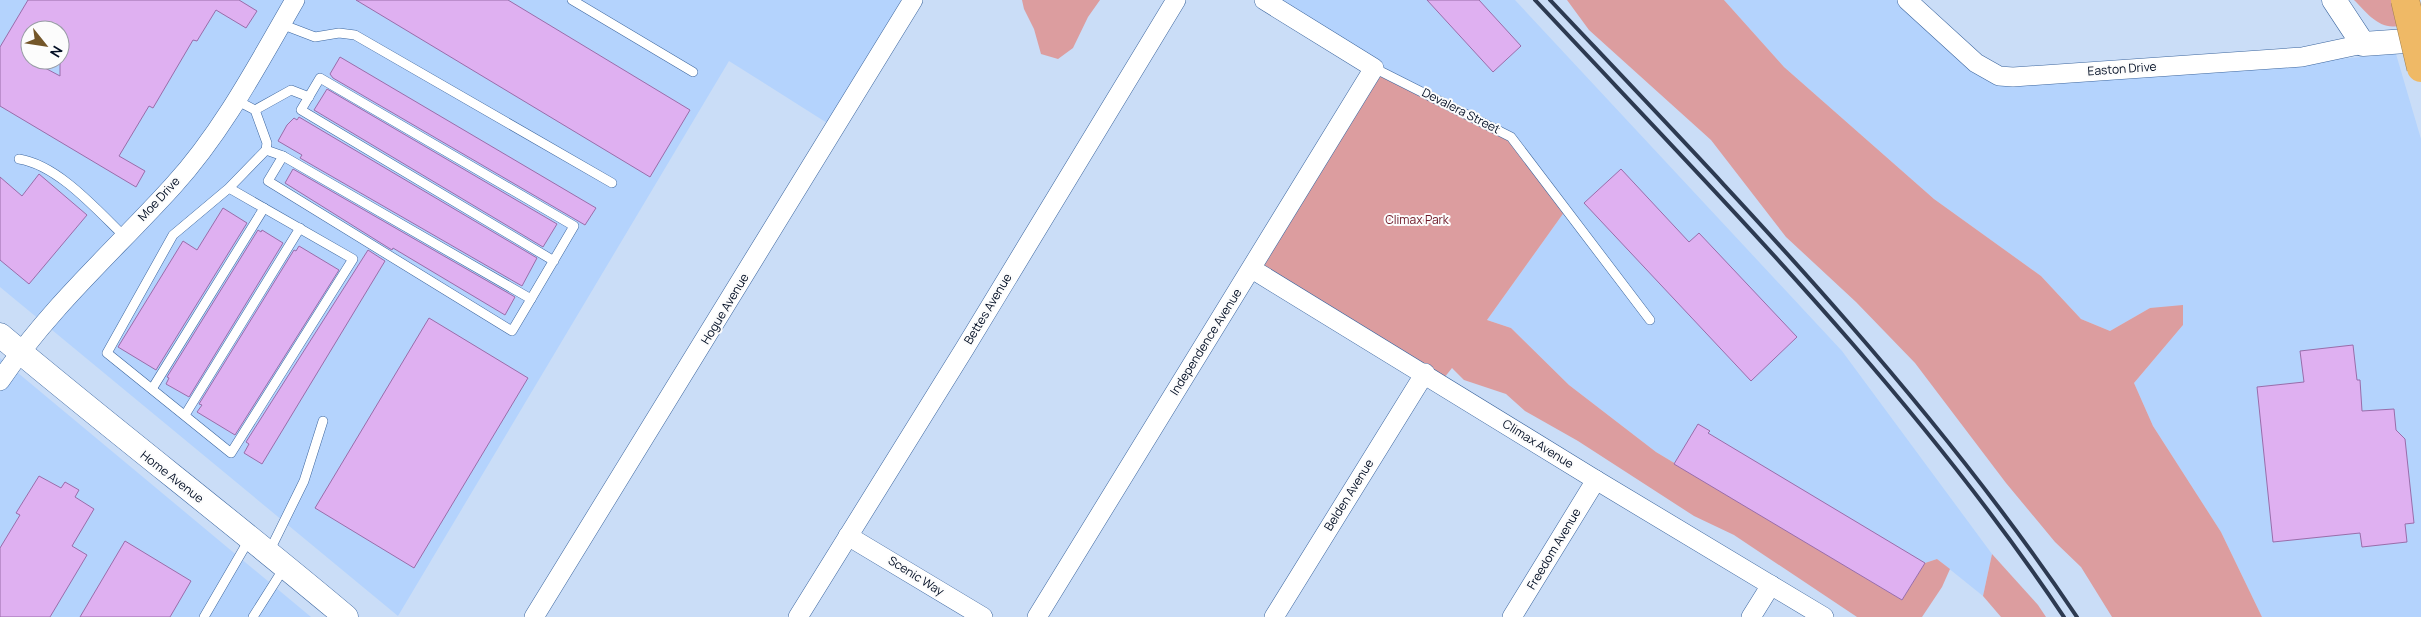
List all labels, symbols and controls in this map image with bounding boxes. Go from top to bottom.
north arrow [20,20,70,70]
text: N [46,43,67,61]
street label: Easton Drive [2087,58,2157,79]
street label: Devalera Street [1419,84,1503,138]
street label: Moe Drive [134,173,183,224]
park label: Climax Park [1385,211,1450,228]
street label: Hogue Avenue [697,270,752,347]
street label: Bettes Avenue [960,270,1015,347]
street label: Independence Avenue [1166,285,1245,398]
street label: Climax Avenue [1499,415,1577,472]
street label: Home Avenue [137,447,207,507]
street label: Belden Avenue [1320,456,1377,534]
street label: Freedom Avenue [1523,505,1585,593]
street label: Scenic Way [885,552,948,600]

